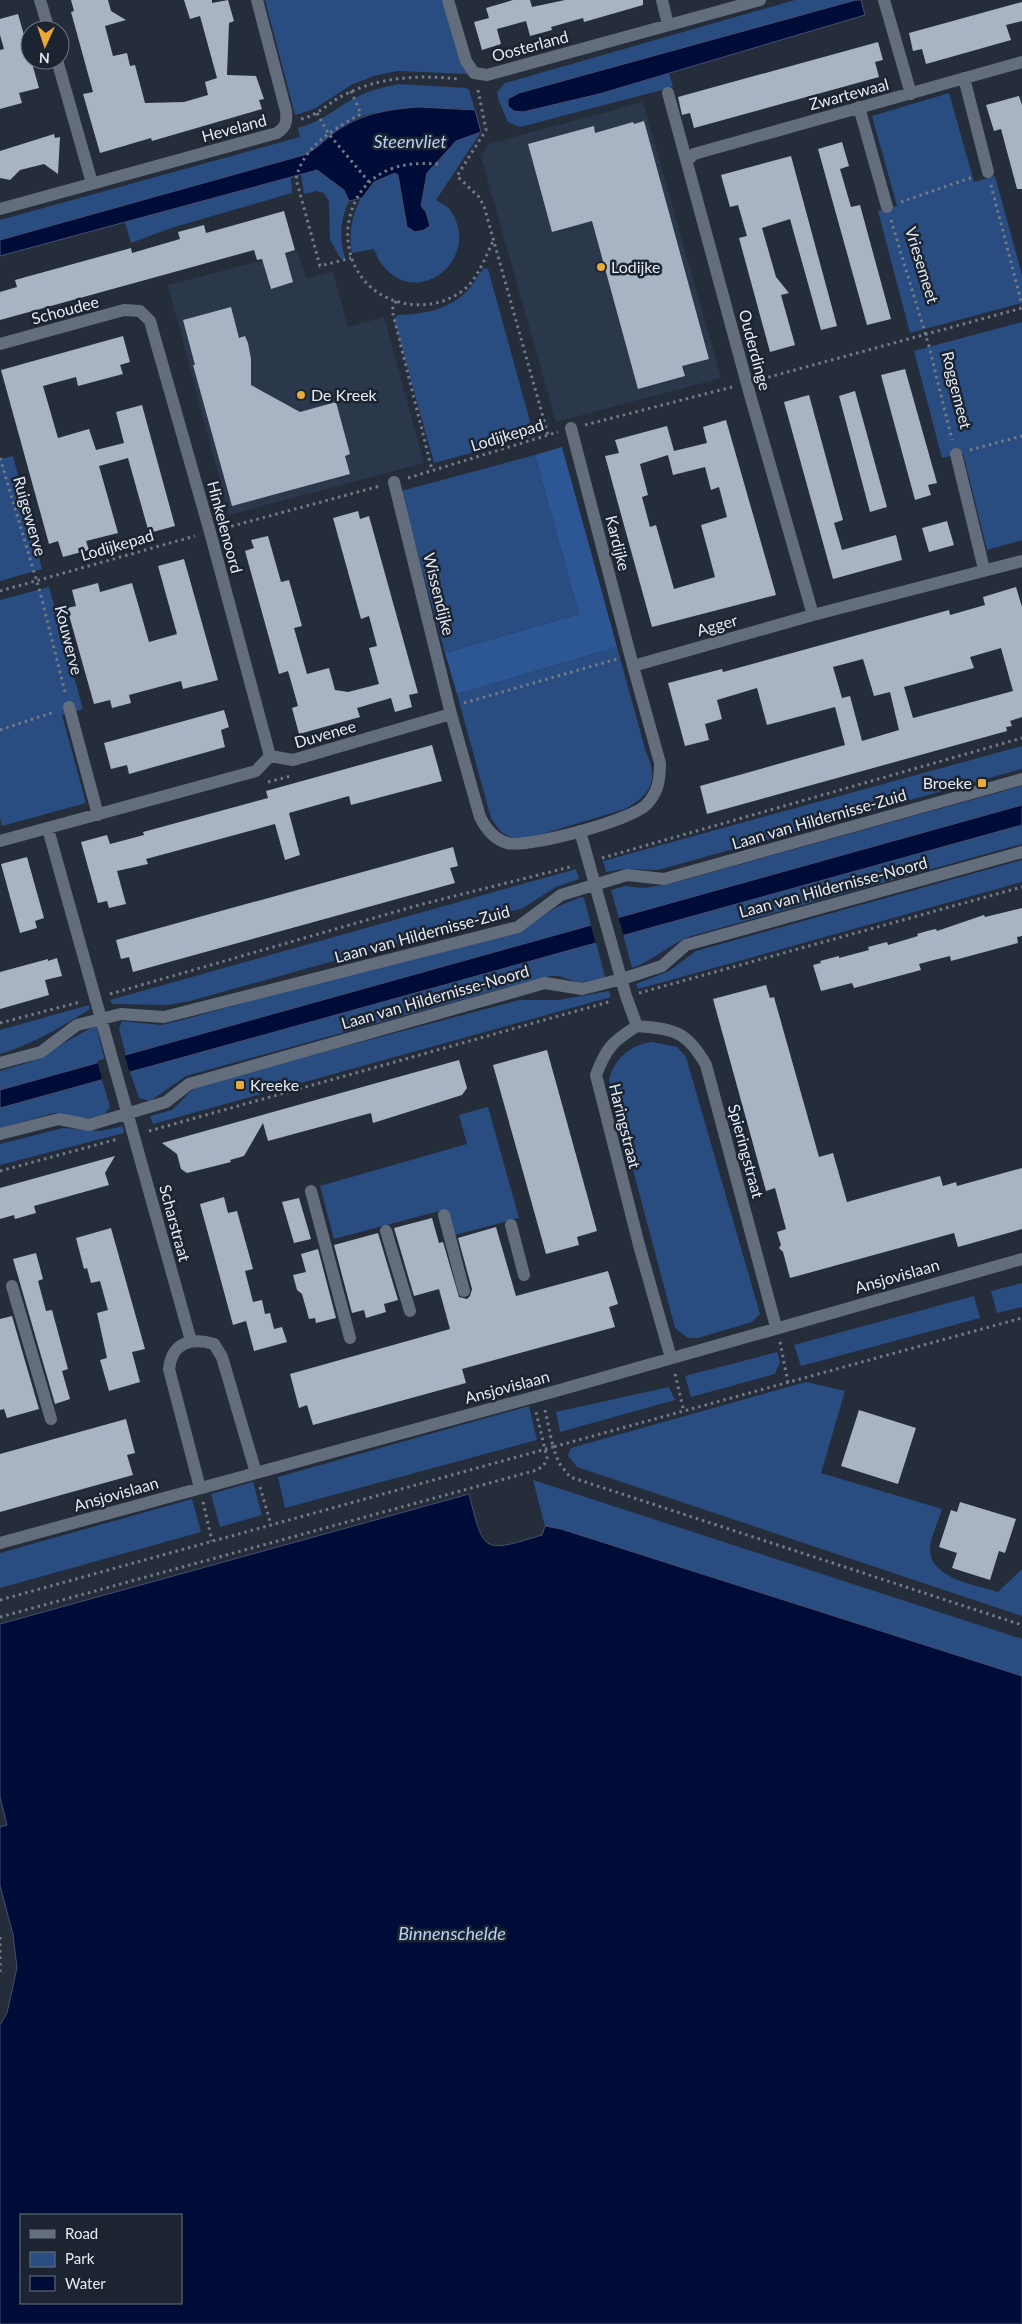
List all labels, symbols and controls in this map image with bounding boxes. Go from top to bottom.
north arrow [20,20,70,70]
street label: Oosterland [490,26,570,65]
text: N [38,50,50,67]
street label: Zwartewaal [807,74,891,113]
street label: Heveland [199,110,268,145]
water label: Steenvliet [373,130,447,152]
street label: Vriesemeet [902,224,943,306]
place label: Lodijke [611,257,660,276]
marker: Lodijke [595,261,607,273]
street label: Schoudee [29,291,101,328]
street label: Ouderdinge [736,307,775,392]
street label: Roggemeet [939,349,976,431]
place label: De Kreek [311,385,378,404]
marker: De Kreek [295,389,307,401]
street label: Lodijkepad [468,414,546,455]
street label: Ruigewerve [10,474,51,558]
street label: Hinkelenoord [204,479,247,575]
street label: Kardijke [602,513,635,573]
street label: Lodijkepad [78,525,156,564]
street label: Wissendijke [420,551,459,637]
street label: Kouwerve [52,603,87,677]
street label: Agger [694,610,740,639]
street label: Duvenee [292,716,358,751]
place label: Broeke [923,773,972,792]
marker: Broeke [976,777,988,789]
street label: Laan van Hildernisse-Zuid [729,784,908,853]
street label: Laan van Hildernisse-Noord [737,852,929,921]
street label: Laan van Hildernisse-Zuid [332,901,512,966]
street label: Laan van Hildernisse-Noord [339,961,531,1032]
place label: Kreeke [250,1075,299,1094]
marker: Kreeke [234,1079,246,1091]
street label: Haringstraat [606,1081,645,1171]
street label: Spieringstraat [725,1102,768,1200]
street label: Scharstraat [156,1182,195,1264]
street label: Ansjovislaan [852,1254,941,1297]
street label: Ansjovislaan [462,1366,551,1407]
street label: Ansjovislaan [71,1472,160,1515]
water label: Binnenschelde [398,1922,506,1944]
legend [20,2214,182,2304]
text: Road [65,2224,98,2242]
text: Park [65,2249,95,2267]
text: Water [65,2274,106,2292]

